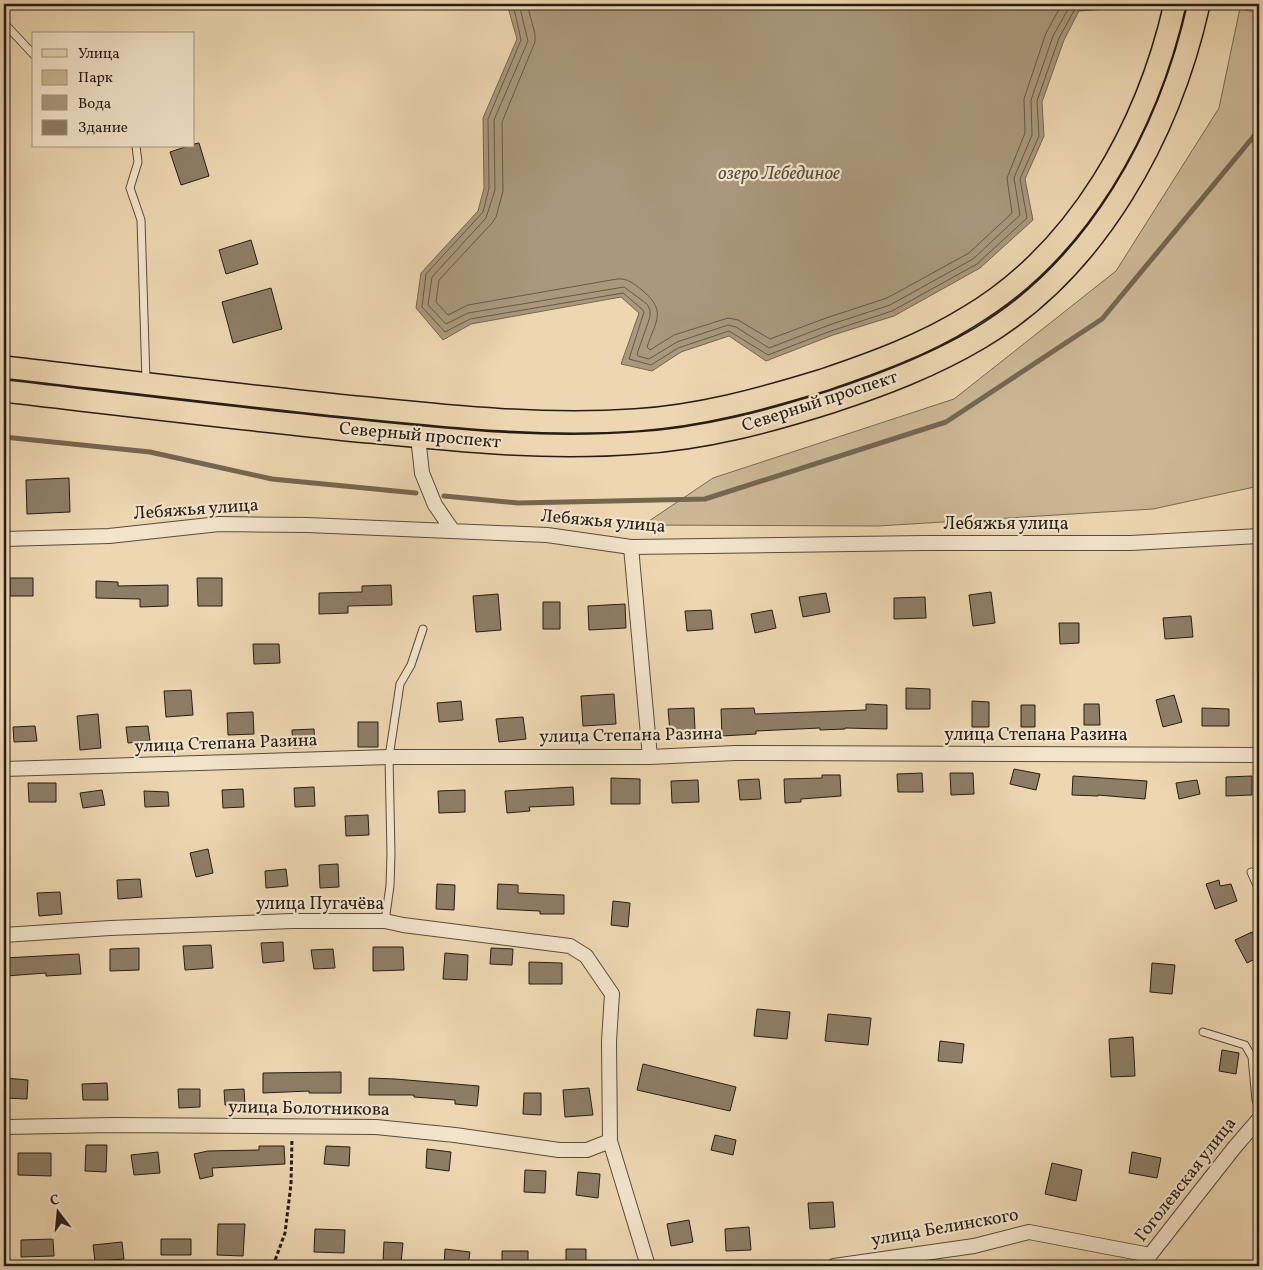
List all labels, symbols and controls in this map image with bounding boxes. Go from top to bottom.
legend [32,32,195,148]
text: Улица [78,44,120,65]
text: Парк [78,68,113,89]
text: Вода [78,94,111,115]
text: Здание [78,118,128,139]
water label: озеро Лебединое [718,161,840,187]
street label: Северный проспект [739,365,901,439]
street label: Северный проспект [338,416,502,456]
street label: Лебяжья улица [133,493,259,527]
street label: Лебяжья улица [539,504,667,540]
street label: Лебяжья улица [943,512,1069,537]
street label: улица Степана Разина [539,722,723,750]
street label: улица Степана Разина [944,723,1128,748]
street label: улица Степана Разина [134,728,318,760]
street label: улица Пугачёва [256,892,384,917]
street label: улица Болотникова [228,1095,390,1123]
street label: Гоголевская улица [1129,1112,1243,1248]
north arrow [32,1188,82,1238]
text: С [48,1191,62,1211]
street label: улица Белинского [869,1203,1021,1253]

